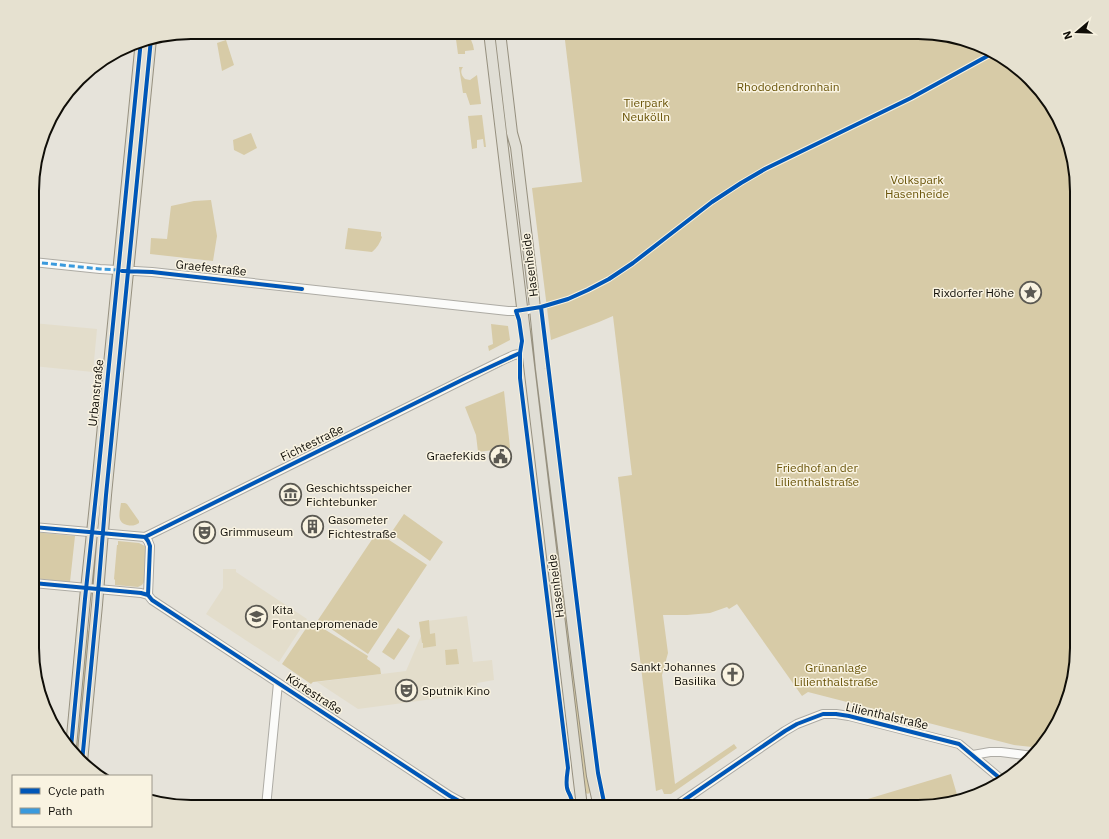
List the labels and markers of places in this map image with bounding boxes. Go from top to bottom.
place icon: Rixdorfer Höhe [1017,280,1043,306]
place label: Rixdorfer Höhe [933,285,1014,300]
public building icon: GraefeKids [488,443,514,469]
place label: GraefeKids [426,448,486,463]
place label: Geschichtsspeicher Fichtebunker [306,480,412,509]
museum icon: Geschichtsspeicher Fichtebunker [277,482,303,508]
place label: Gasometer Fichtestraße [328,512,397,541]
building icon: Gasometer Fichtestraße [300,514,326,540]
theatre icon: Grimmuseum [192,519,218,545]
place label: Grimmuseum [220,524,293,539]
place label: Kita Fontanepromenade [272,602,378,631]
school or university icon: Kita Fontanepromenade [243,604,269,630]
place label: Sankt Johannes Basilika [630,659,717,688]
church icon: Sankt Johannes Basilika [719,661,745,687]
theatre icon: Sputnik Kino [394,678,420,704]
place label: Sputnik Kino [422,683,490,698]

